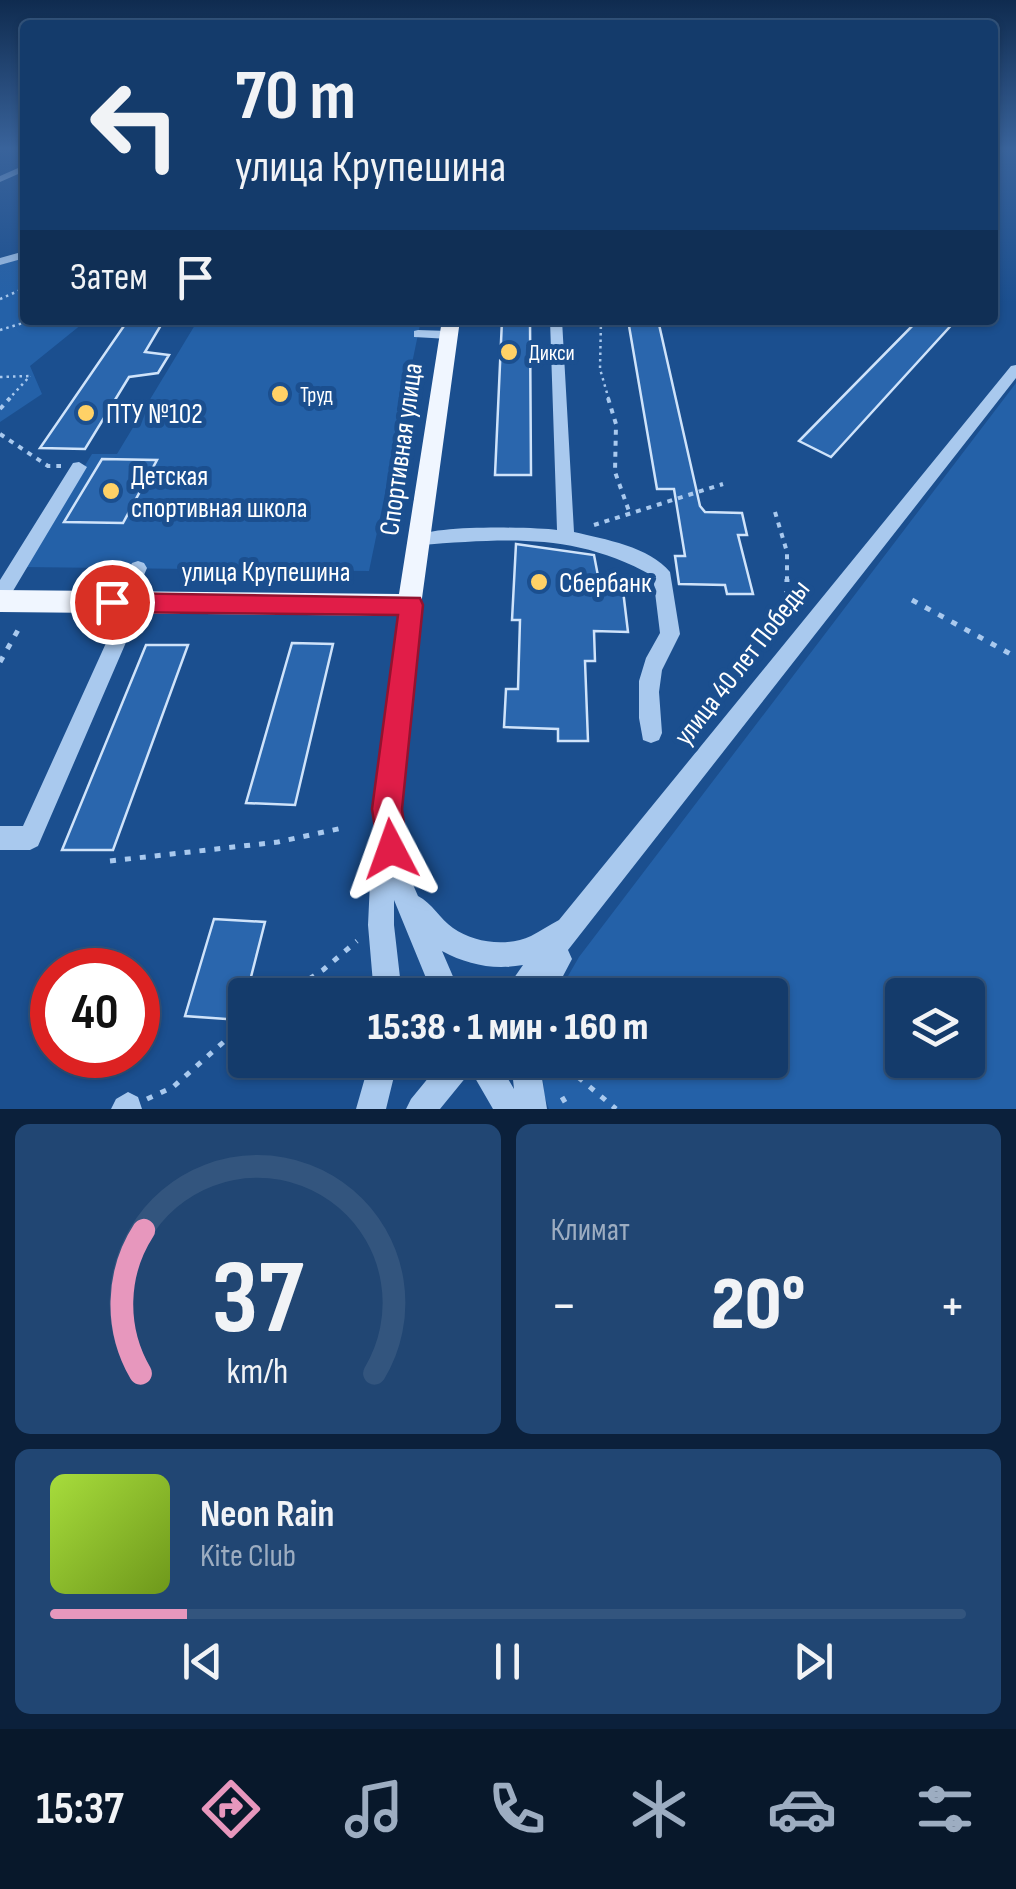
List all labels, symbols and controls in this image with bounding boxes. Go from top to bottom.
text: 70 m [235,55,356,139]
icon: left [70,60,200,190]
text: улица Крупешина [235,140,506,195]
icon: arrive [168,250,223,305]
text: Затем [70,255,148,300]
place label: Дикси [529,340,575,367]
marker: Дикси [498,341,520,363]
street label: Спортивная улица [373,361,430,538]
place label: Труд [300,382,333,409]
marker: Труд [269,383,291,405]
place label: ПТУ №102 [106,398,203,431]
marker: ПТУ №102 [75,402,97,424]
place label: Детская спортивная школа [131,460,308,525]
marker: Детская спортивная школа [100,480,122,502]
street label: улица Крупешина [182,556,350,589]
pin [70,560,155,645]
place label: Сбербанк [559,567,652,600]
marker: Сбербанк [528,571,550,593]
street label: улица 40 лет Победы [667,574,817,752]
icon: arrive [85,575,140,630]
position arrow [339,797,443,901]
speed limit sign: 40 [30,948,160,1078]
map controls [885,978,985,1078]
button: layers [885,978,985,1078]
text: 15:38 · 1 мин · 160 m [368,1005,648,1050]
text: Климат [551,1211,630,1250]
text: 37 [212,1237,304,1362]
text: 20° [711,1260,805,1351]
text: − [551,1273,577,1340]
text: + [939,1273,966,1340]
text: km/h [227,1351,289,1394]
text: Neon Rain [200,1492,334,1537]
text: Kite Club [200,1537,296,1576]
icon: previous [175,1634,230,1689]
icon: pause [480,1634,535,1689]
icon: next [786,1634,841,1689]
icon: directions [196,1774,266,1844]
icon: music [339,1774,409,1844]
icon: phone [482,1774,552,1844]
icon: climate [624,1774,694,1844]
icon: car [767,1774,837,1844]
icon: filters [910,1774,980,1844]
text: 15:37 [36,1782,124,1837]

